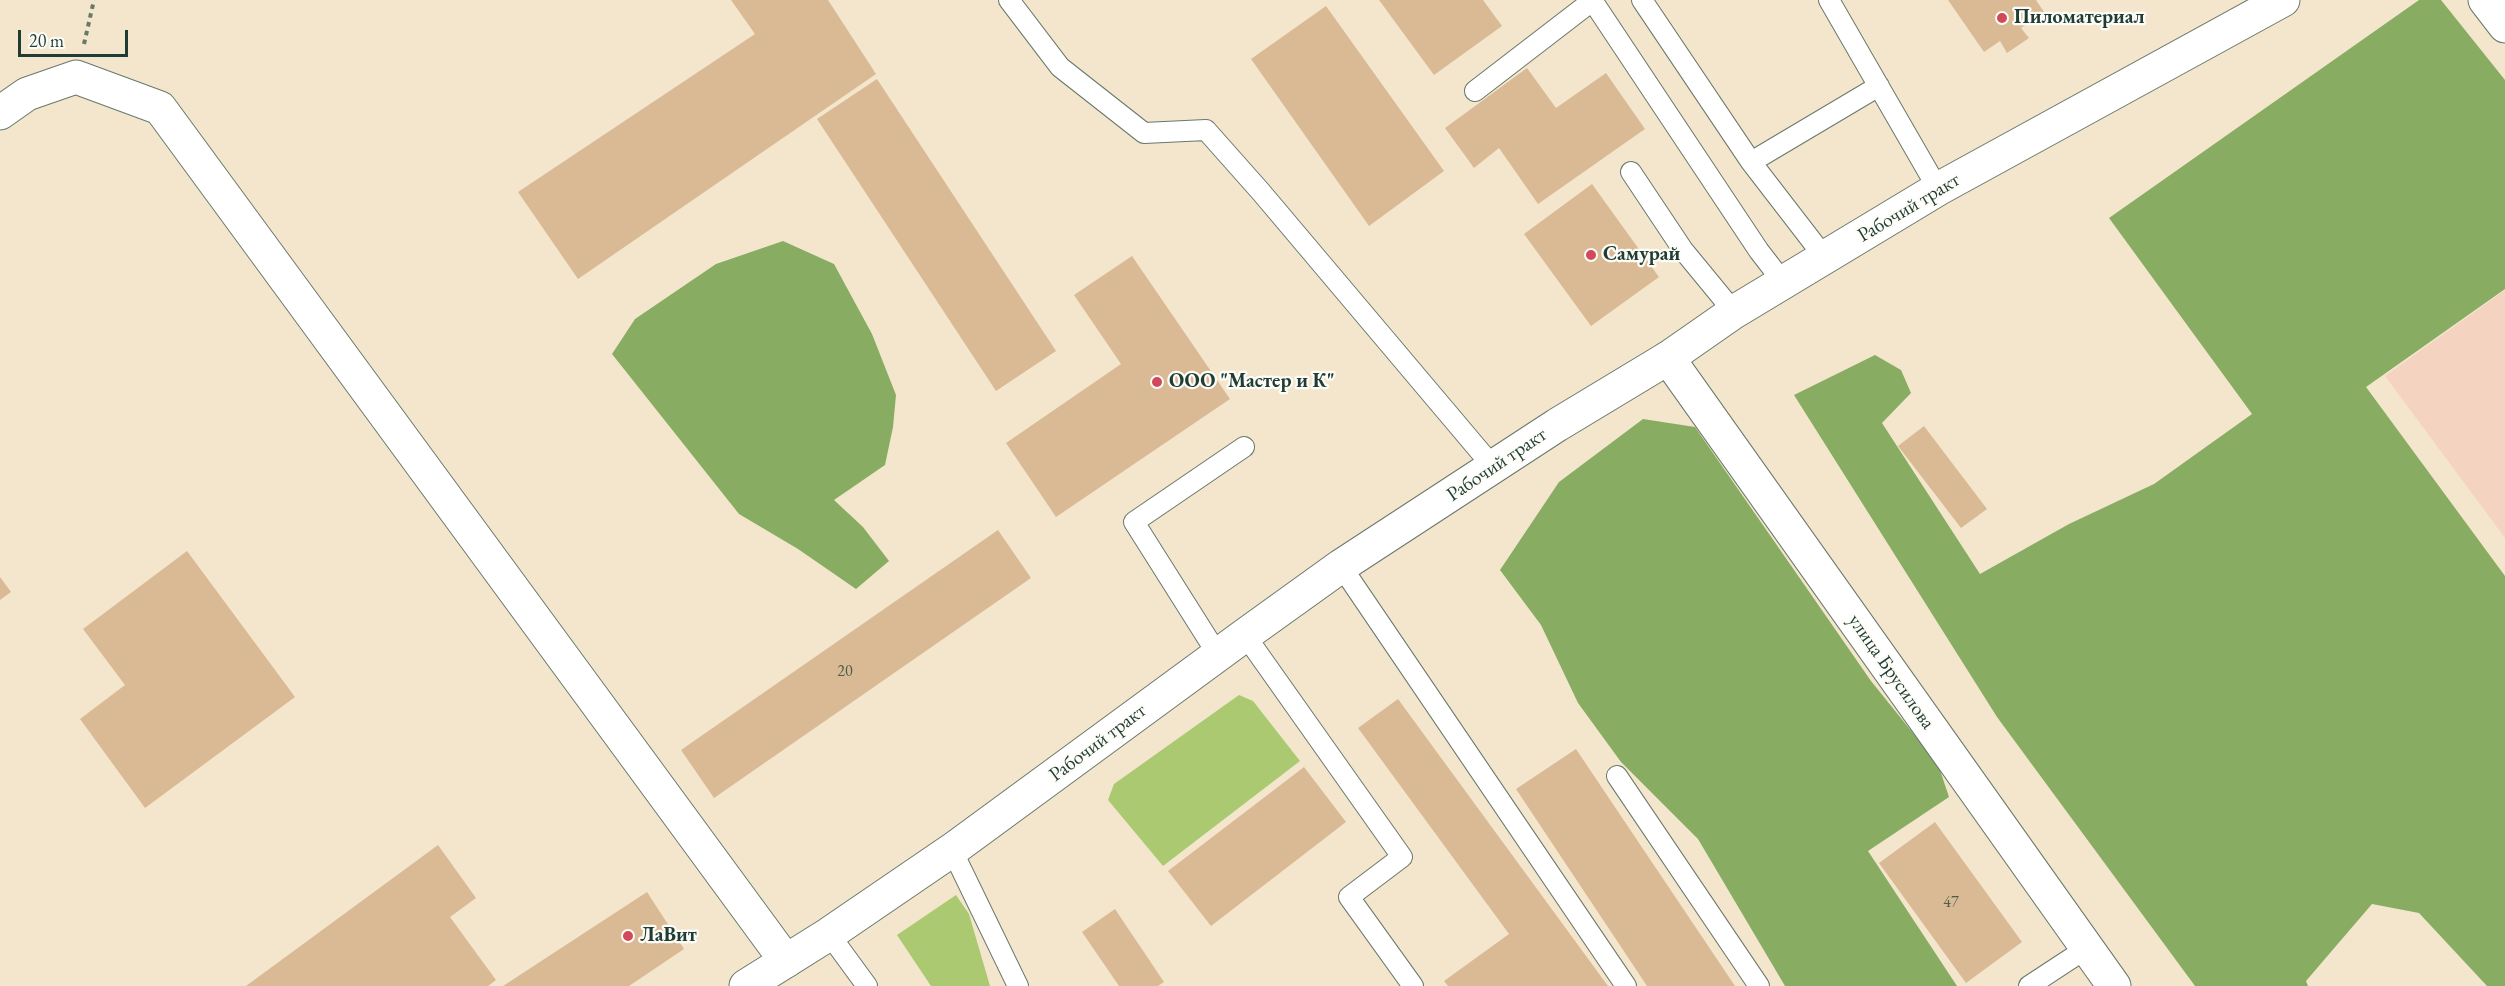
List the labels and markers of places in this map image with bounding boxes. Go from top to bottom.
place label: Пиломатериал [2014,6,2145,30]
marker: Пиломатериал [1995,11,2009,25]
place label: Самурай [1603,243,1680,267]
marker: Самурай [1584,248,1598,262]
place label: ООО "Мастер и К" [1169,370,1335,394]
marker: ООО "Мастер и К" [1150,375,1164,389]
place label: ЛаВит [640,924,697,948]
marker: ЛаВит [621,929,635,943]

